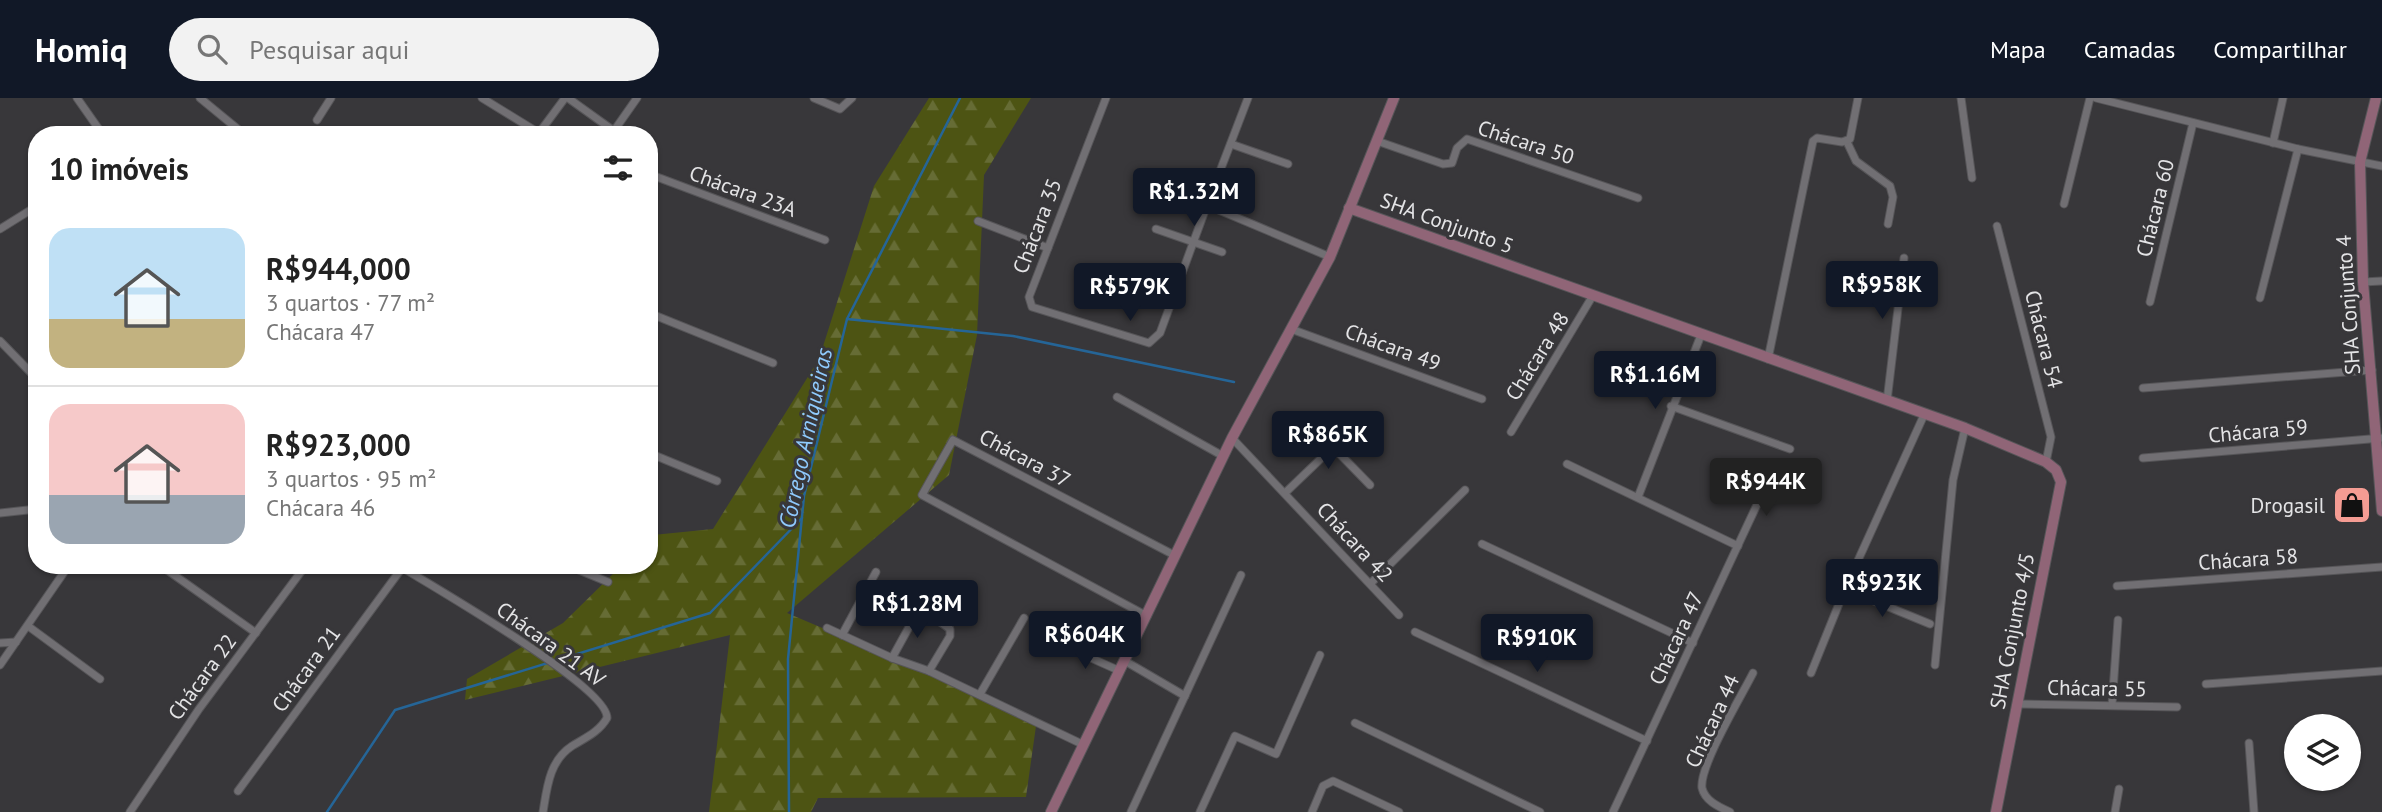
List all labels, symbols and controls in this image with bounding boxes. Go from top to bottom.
search box [169,18,659,81]
text: Homiq [35,28,127,71]
icon: search [193,30,231,68]
text: Pesquisar aqui [249,33,410,66]
text: Mapa [1990,34,2046,65]
text: Camadas [2084,34,2175,65]
text: Compartilhar [2213,34,2347,65]
street label: Chácara 50 [1474,114,1578,170]
text: 10 imóveis [49,149,189,188]
icon: filters [599,149,637,187]
street label: Chácara 60 [2130,156,2180,260]
street label: Chácara 23A [686,159,801,223]
pin: R$1.32M [1129,169,1259,228]
street label: Chácara 35 [1007,175,1067,277]
text: R$1.32M [1149,176,1239,205]
street label: SHA Conjunto 5 [1377,186,1517,260]
street label: SHA Conjunto 4 [2330,234,2366,376]
text: R$944,000 [266,249,411,288]
icon: home [105,256,189,340]
pin: R$958K [1825,262,1939,321]
pin: R$579K [1073,264,1187,323]
text: R$958K [1842,269,1922,298]
text: R$579K [1090,271,1170,300]
street label: Chácara 54 [2019,287,2069,391]
text: 3 quartos · 77 m² [266,288,435,317]
street label: Chácara 48 [1499,307,1575,405]
text: Chácara 47 [266,317,375,346]
street label: Chácara 49 [1341,317,1445,377]
water label: Córrego Arniqueiras [772,345,838,531]
pin: R$1.16M [1590,352,1720,411]
text: R$1.16M [1610,359,1700,388]
pin: R$865K [1271,412,1385,471]
street label: Chácara 59 [2207,413,2309,449]
text: R$865K [1288,419,1368,448]
street label: Chácara 37 [975,423,1075,493]
text: R$923,000 [266,425,411,464]
icon: home [105,432,189,516]
pin: R$944K [1709,458,1823,518]
text: 3 quartos · 95 m² [266,464,436,493]
text: R$944K [1726,466,1806,495]
shop icon: Drogasil [2331,484,2373,526]
place label: Drogasil [2251,492,2325,519]
text: Chácara 46 [266,493,375,522]
street label: Chácara 42 [1311,496,1399,588]
street label: Chácara 58 [2197,542,2299,576]
street label: SHA Conjunto 4/5 [1984,550,2040,712]
pin: R$923K [1825,560,1939,619]
text: R$923K [1842,567,1922,596]
pin: R$1.28M [852,580,982,640]
street label: Chácara 47 [1643,587,1709,689]
text: R$1.28M [872,588,962,617]
street label: Chácara 21 AV [491,595,611,693]
pin: R$604K [1028,612,1142,671]
pin: R$910K [1480,614,1594,674]
text: R$604K [1045,619,1125,648]
street label: Chácara 21 [266,621,346,717]
text: R$910K [1497,622,1577,651]
street label: Chácara 22 [162,629,242,725]
street label: Chácara 44 [1679,670,1745,772]
street label: Chácara 55 [2047,674,2147,702]
map controls [2284,714,2361,791]
button: layers [2284,714,2361,791]

